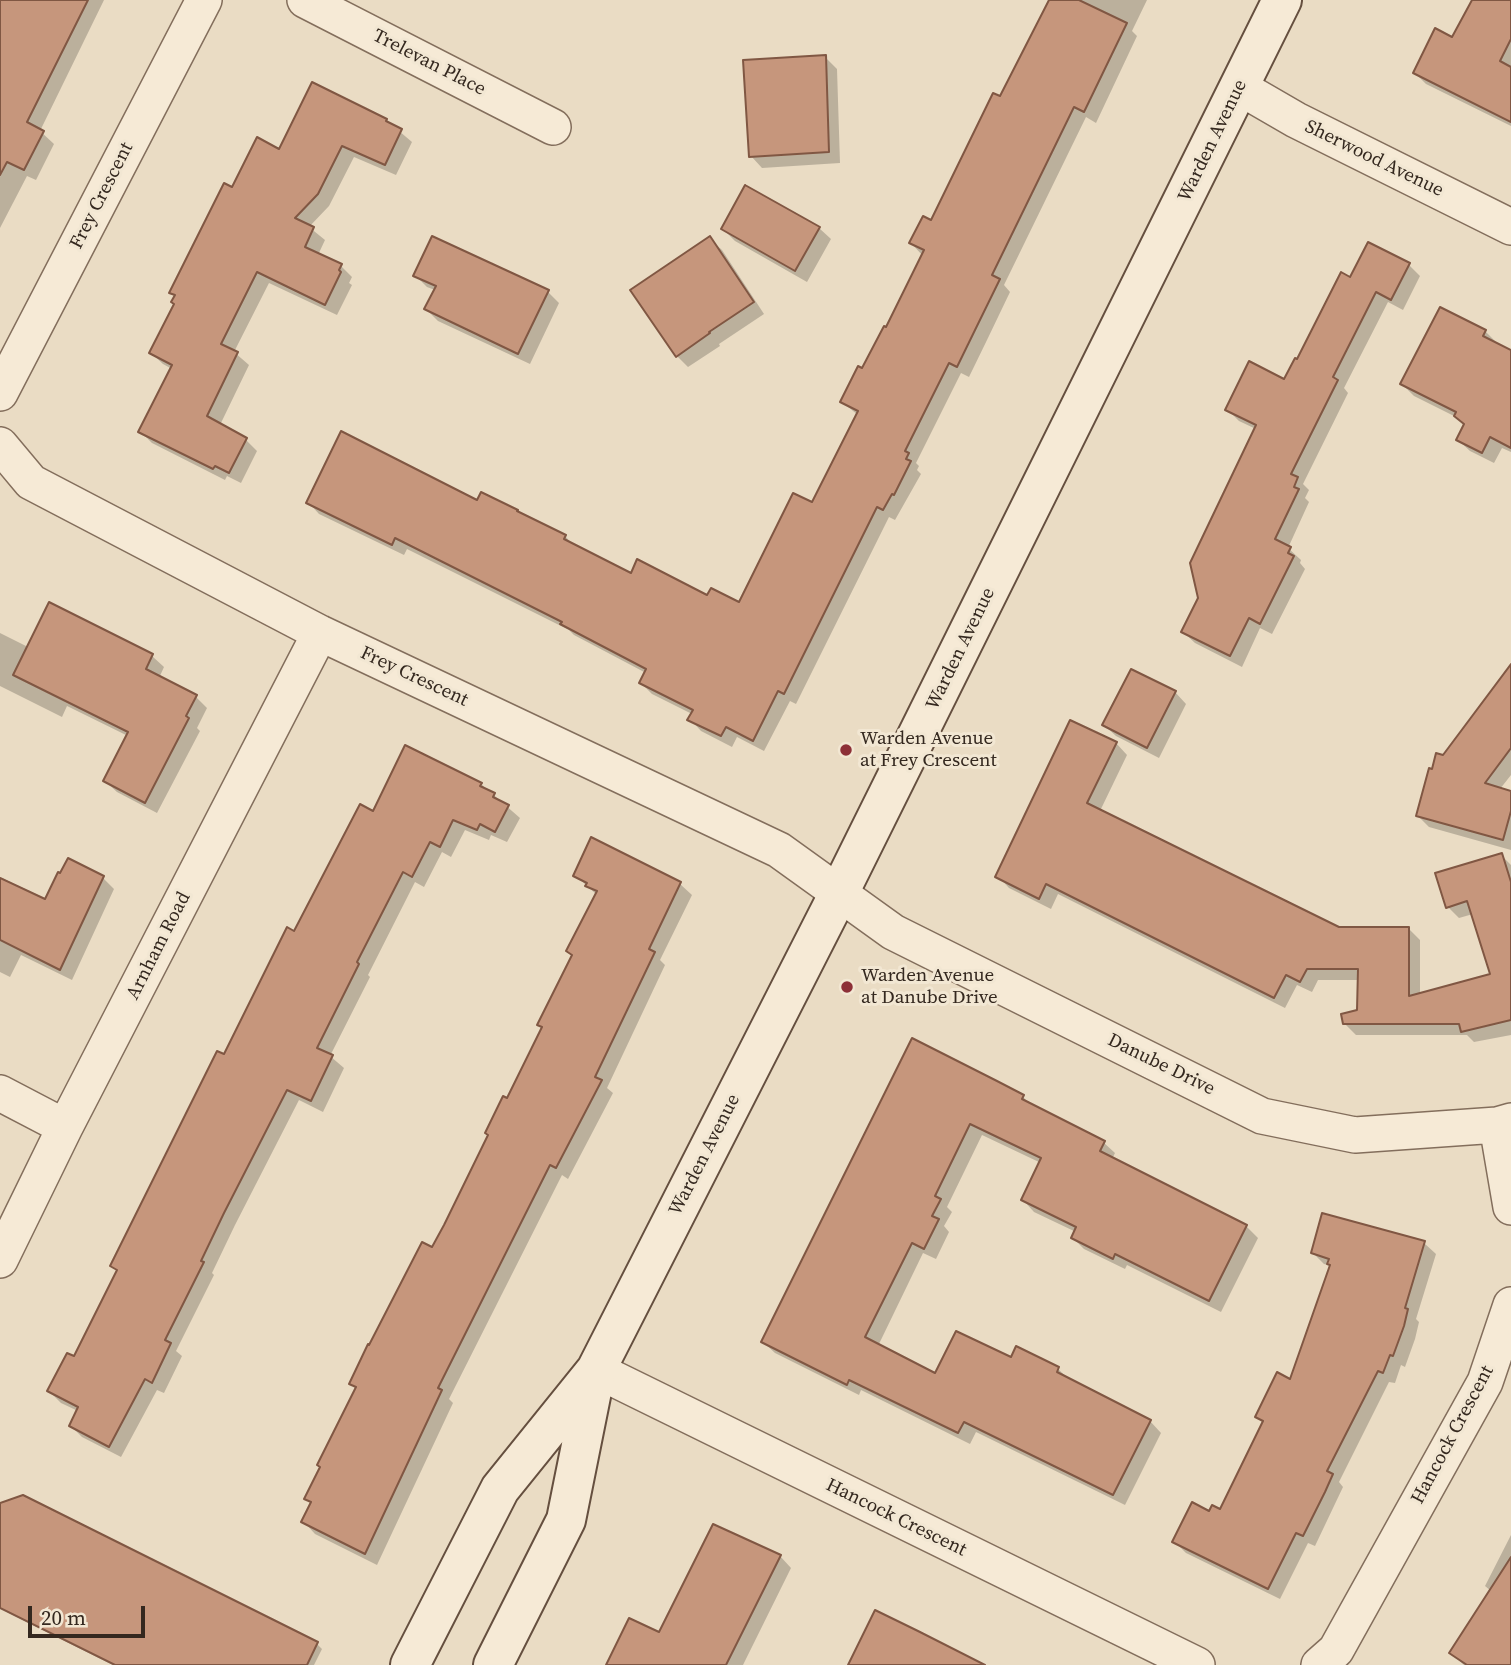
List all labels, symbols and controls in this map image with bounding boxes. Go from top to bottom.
street label: Trelevan Place [369,25,489,101]
street label: Warden Avenue [1174,76,1252,206]
street label: Sherwood Avenue [1301,116,1447,202]
street label: Frey Crescent [65,139,139,253]
street label: Warden Avenue [922,584,1000,714]
street label: Frey Crescent [356,642,472,712]
place label: Warden Avenue at Frey Crescent [860,728,997,772]
marker: Warden Avenue at Frey Crescent [838,742,854,758]
street label: Arnham Road [122,888,196,1004]
place label: Warden Avenue at Danube Drive [861,965,998,1009]
marker: Warden Avenue at Danube Drive [839,979,855,995]
street label: Danube Drive [1104,1029,1218,1101]
street label: Warden Avenue [665,1091,745,1219]
street label: Hancock Crescent [1407,1362,1499,1508]
street label: Hancock Crescent [822,1474,970,1562]
scale bar [32,1592,149,1636]
text: 20 m [41,1603,86,1632]

